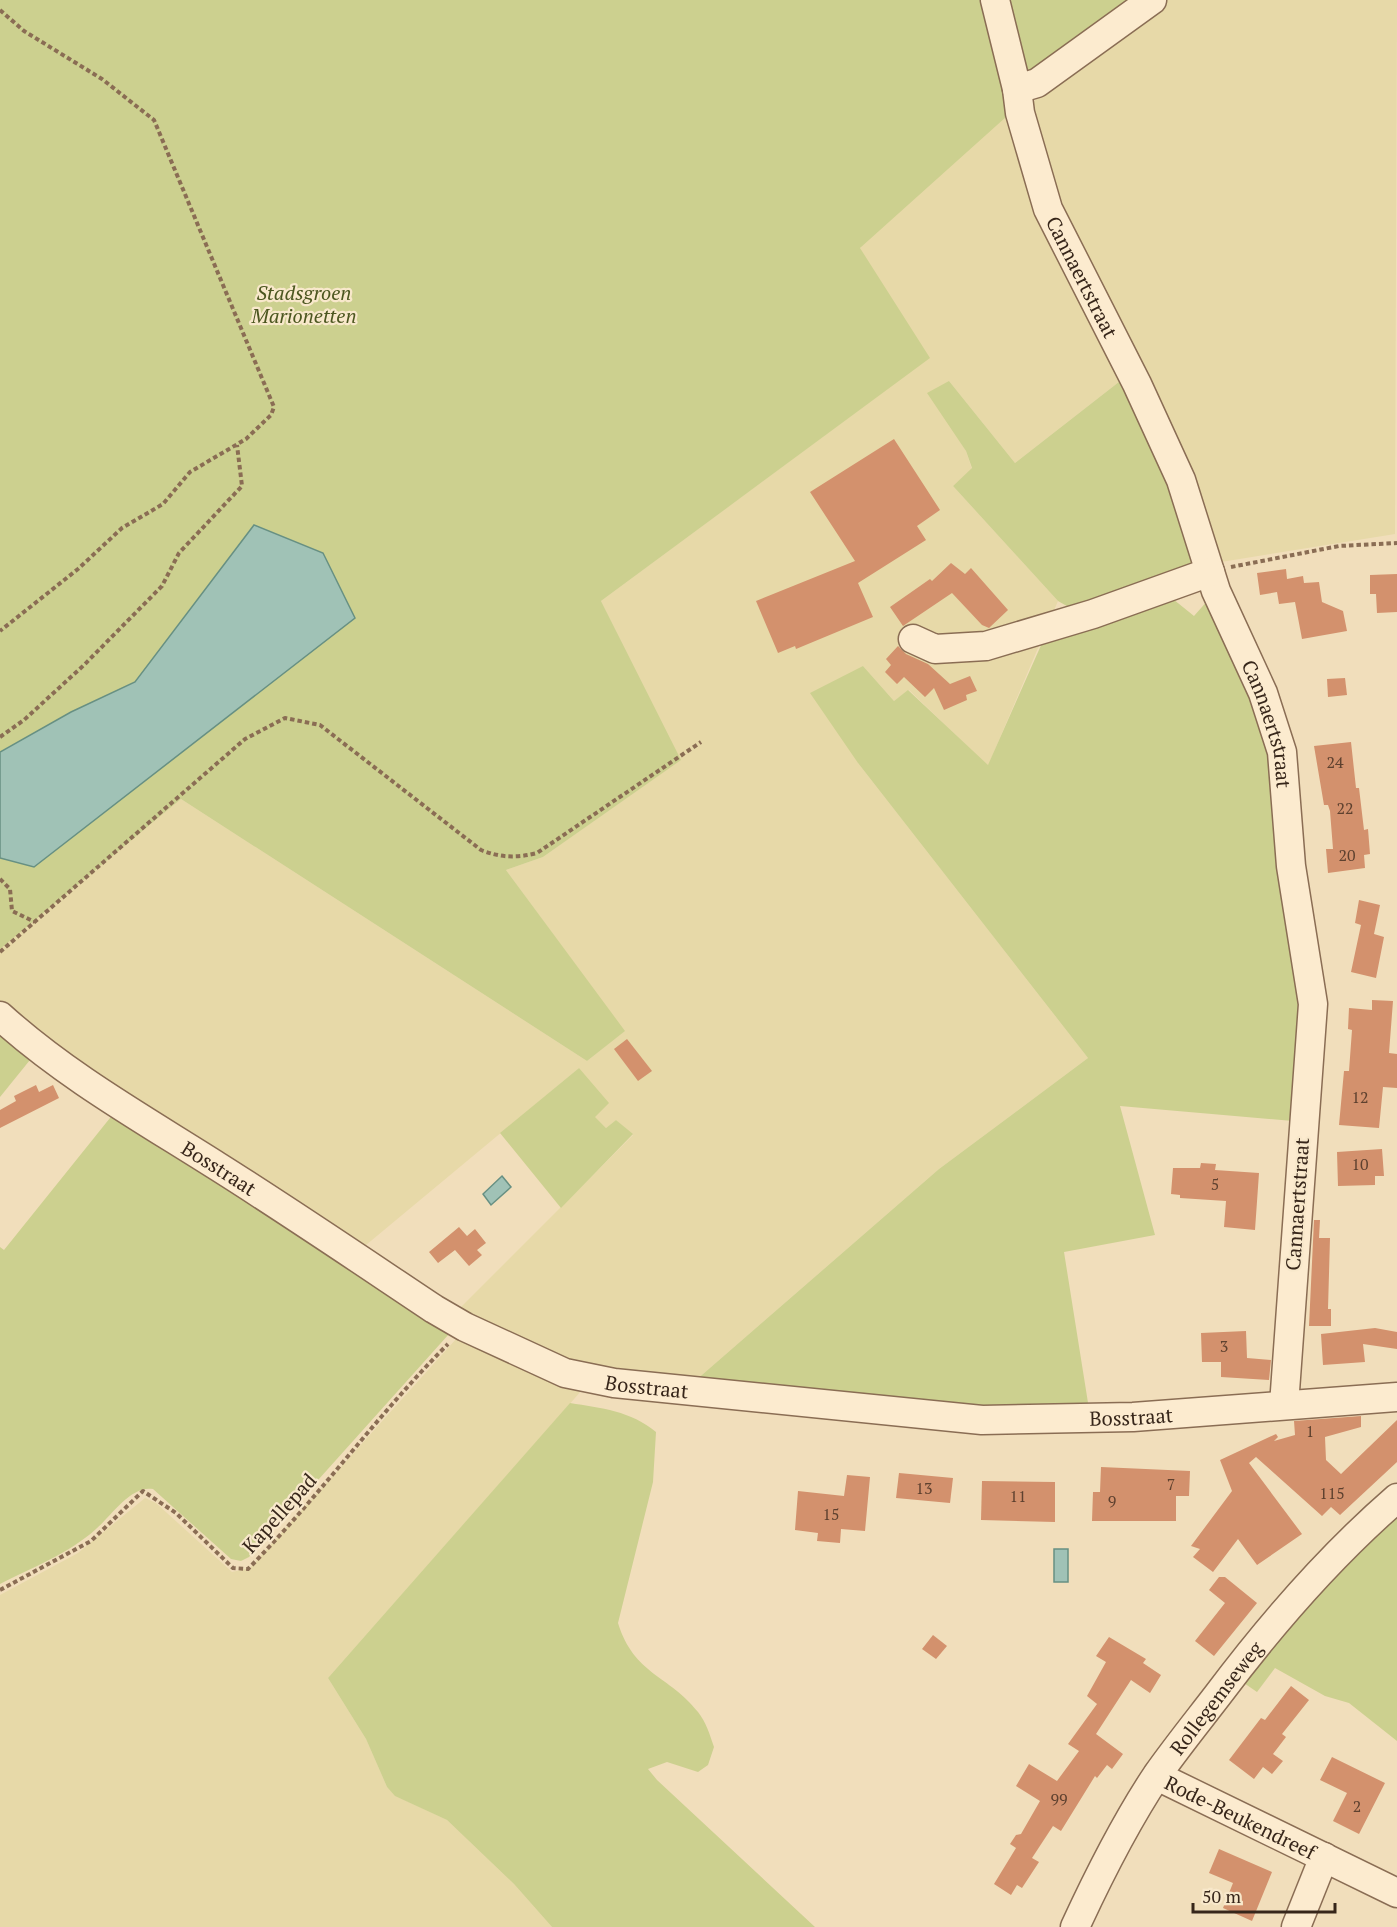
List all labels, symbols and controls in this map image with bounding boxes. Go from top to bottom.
street label: Cannaertstraat [1040,211,1125,343]
park label: Stadsgroen Marionetten [251,279,356,329]
street label: Cannaertstraat [1236,655,1298,790]
house number: 24 [1326,751,1344,773]
house number: 22 [1336,797,1354,819]
house number: 20 [1338,844,1356,866]
house number: 12 [1351,1086,1369,1108]
street label: Bosstraat [177,1134,262,1202]
street label: Cannaertstraat [1279,1136,1315,1271]
house number: 10 [1351,1153,1369,1175]
house number: 5 [1211,1173,1219,1195]
house number: 3 [1220,1335,1228,1357]
street label: Bosstraat [603,1368,690,1404]
street label: Bosstraat [1089,1400,1174,1431]
house number: 1 [1306,1420,1314,1442]
street label: Kapellepad [236,1467,322,1559]
house number: 7 [1167,1473,1175,1495]
house number: 13 [915,1477,933,1499]
house number: 115 [1319,1482,1345,1504]
house number: 11 [1009,1485,1027,1507]
house number: 9 [1108,1490,1116,1512]
house number: 15 [822,1503,840,1525]
street label: Rollegemseweg [1163,1635,1269,1760]
street label: Rode-Beukendreef [1161,1769,1322,1865]
house number: 99 [1050,1788,1068,1810]
house number: 2 [1353,1795,1361,1817]
scale bar [1193,1876,1336,1914]
text: 50 m [1202,1884,1242,1908]

